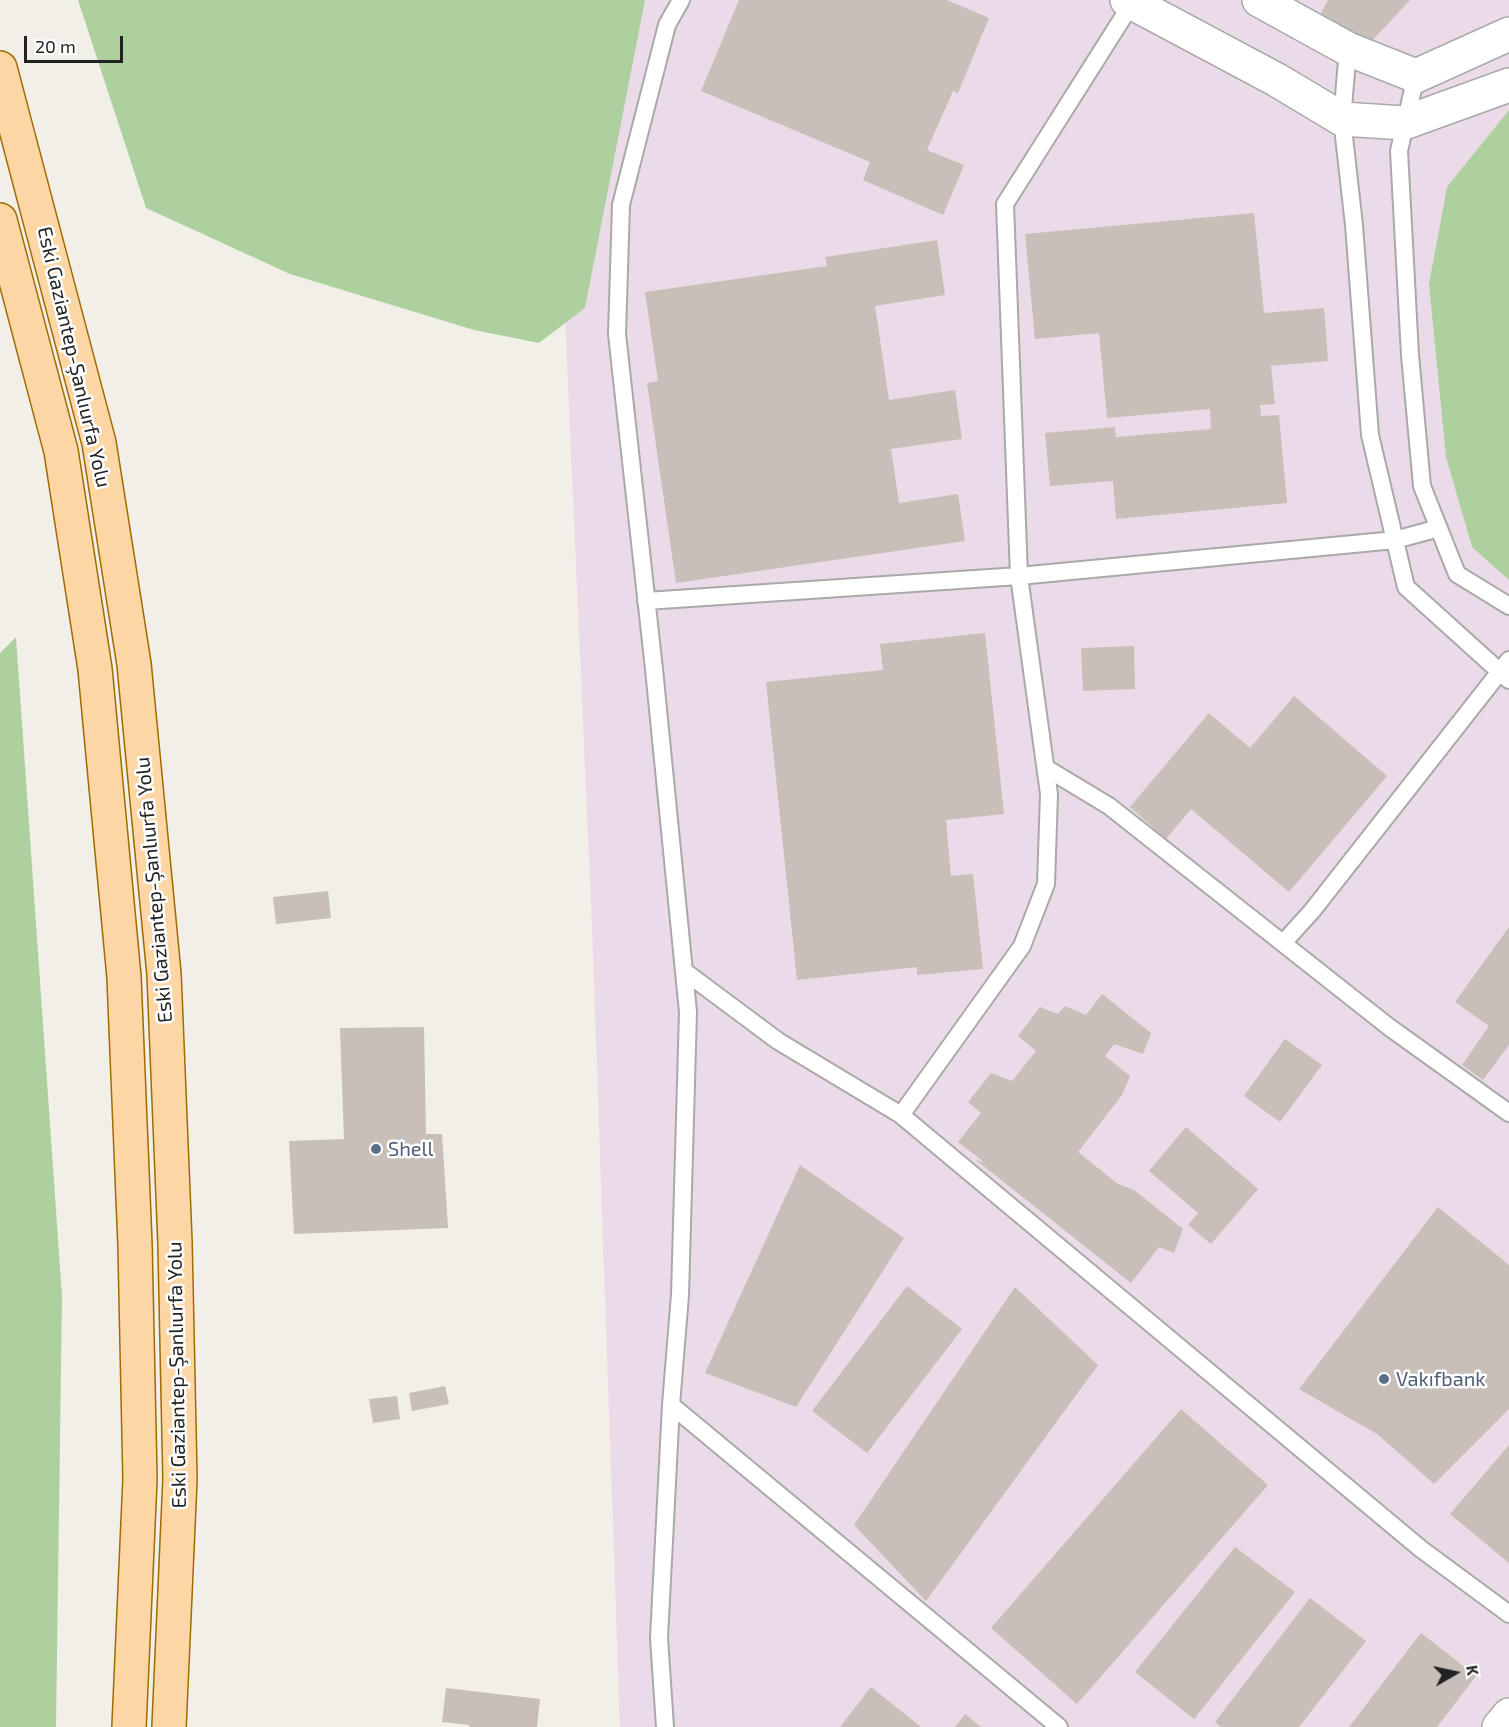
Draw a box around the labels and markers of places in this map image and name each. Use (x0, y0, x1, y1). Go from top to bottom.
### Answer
place label: Shell (388, 1137, 433, 1161)
marker: Shell (369, 1142, 383, 1156)
place label: Vakıfbank (1396, 1367, 1486, 1391)
marker: Vakıfbank (1377, 1372, 1391, 1386)

